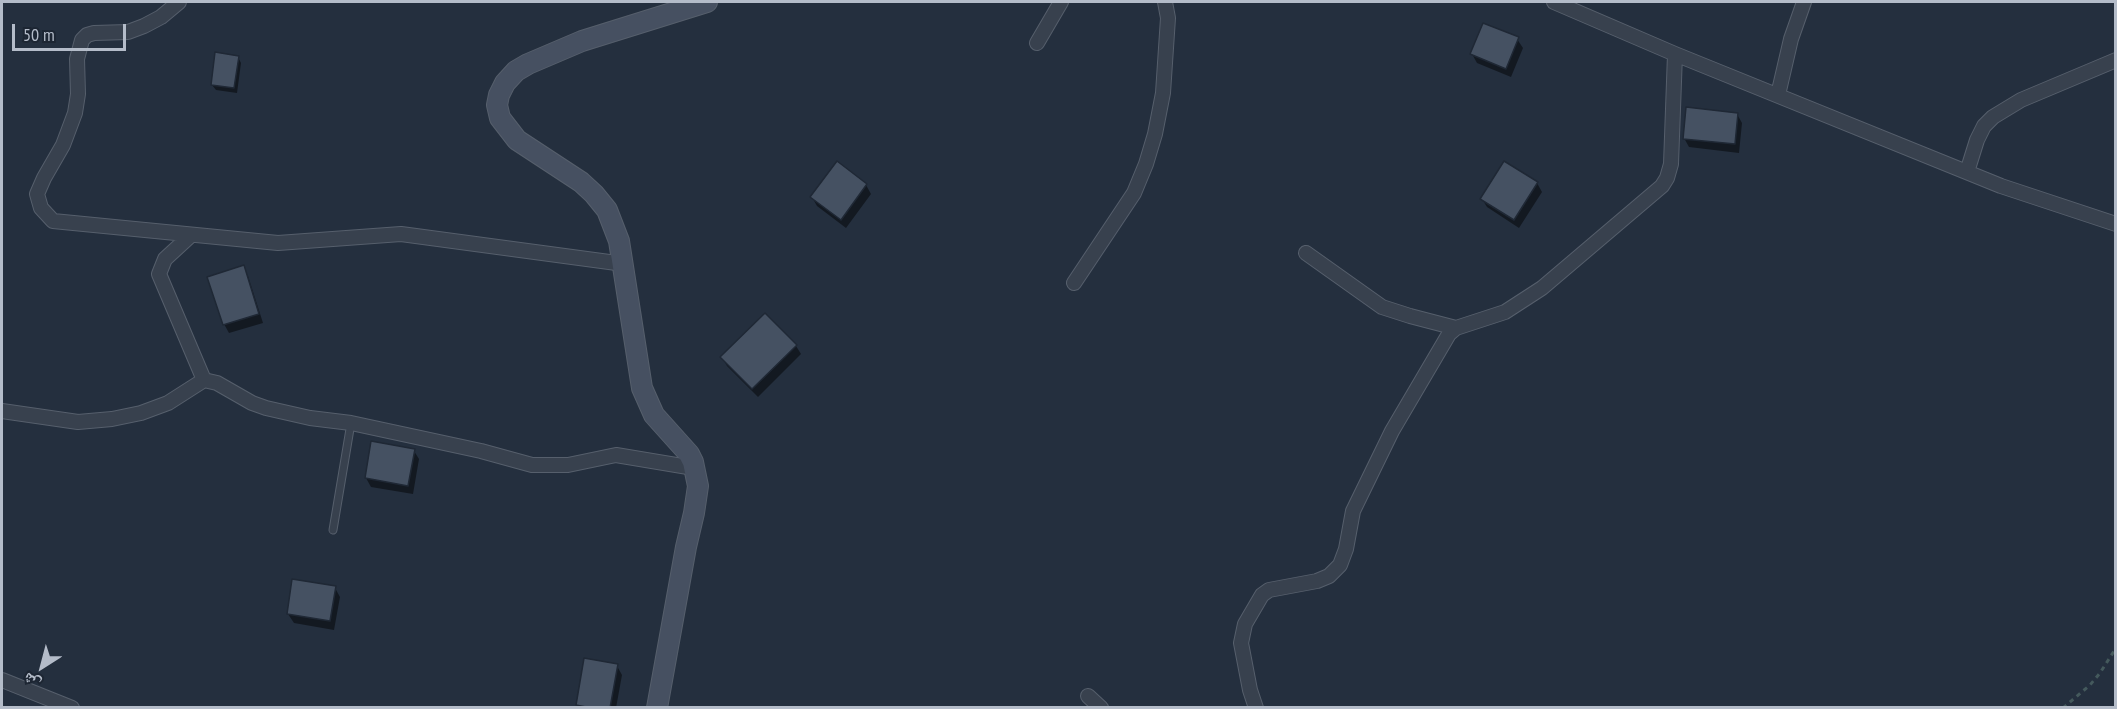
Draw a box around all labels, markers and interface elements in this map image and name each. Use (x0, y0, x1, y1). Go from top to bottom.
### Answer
scale bar (15, 12, 129, 50)
text: 50 m (23, 23, 55, 46)
north arrow (12, 637, 72, 697)
text: ش (19, 668, 44, 695)

